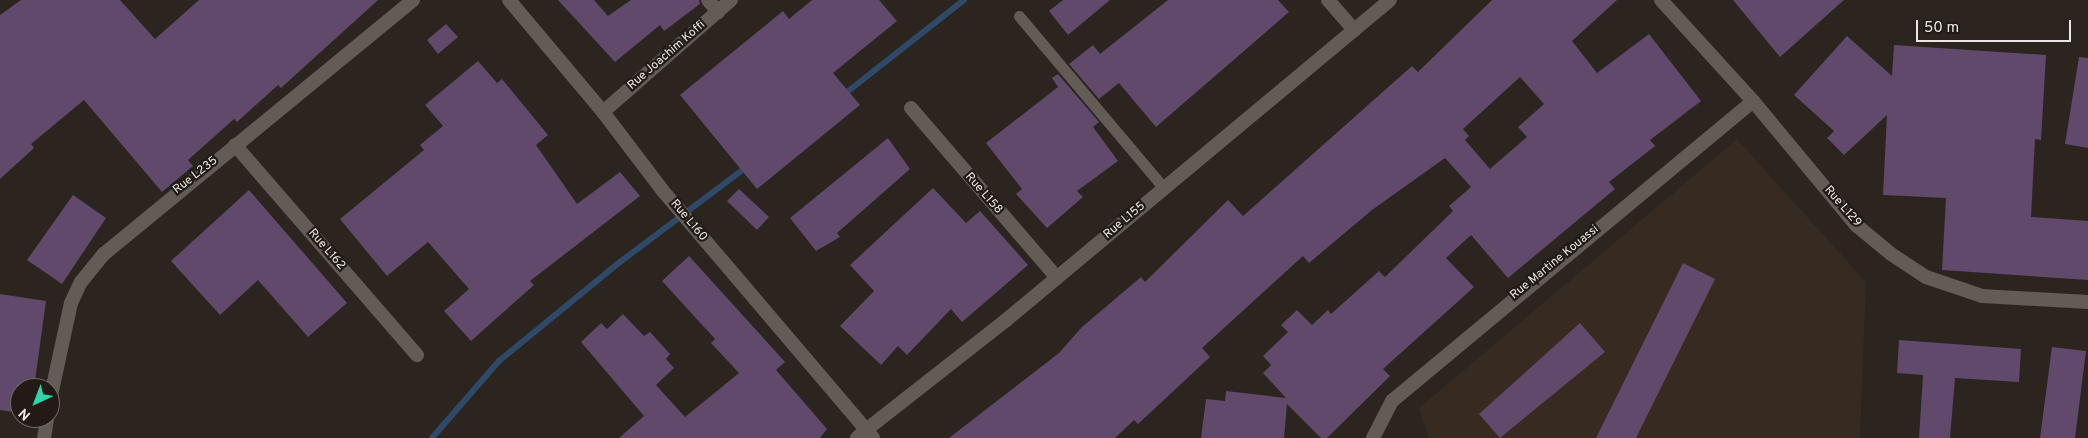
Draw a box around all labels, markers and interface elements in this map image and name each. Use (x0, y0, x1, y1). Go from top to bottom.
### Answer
scale bar (1918, 10, 2073, 42)
street label: Rue Joachim Koffi (625, 18, 709, 94)
text: 50 m (1924, 19, 1959, 38)
street label: Rue L235 (171, 154, 221, 198)
street label: Rue L158 (961, 171, 1005, 217)
street label: Rue L129 (1820, 184, 1864, 230)
street label: Rue L160 (666, 197, 710, 245)
street label: Rue L155 (1101, 199, 1149, 243)
street label: Rue Martine Kouassi (1508, 223, 1602, 303)
street label: Rue L162 (304, 227, 348, 273)
north arrow (10, 378, 60, 428)
text: N (16, 404, 35, 423)

